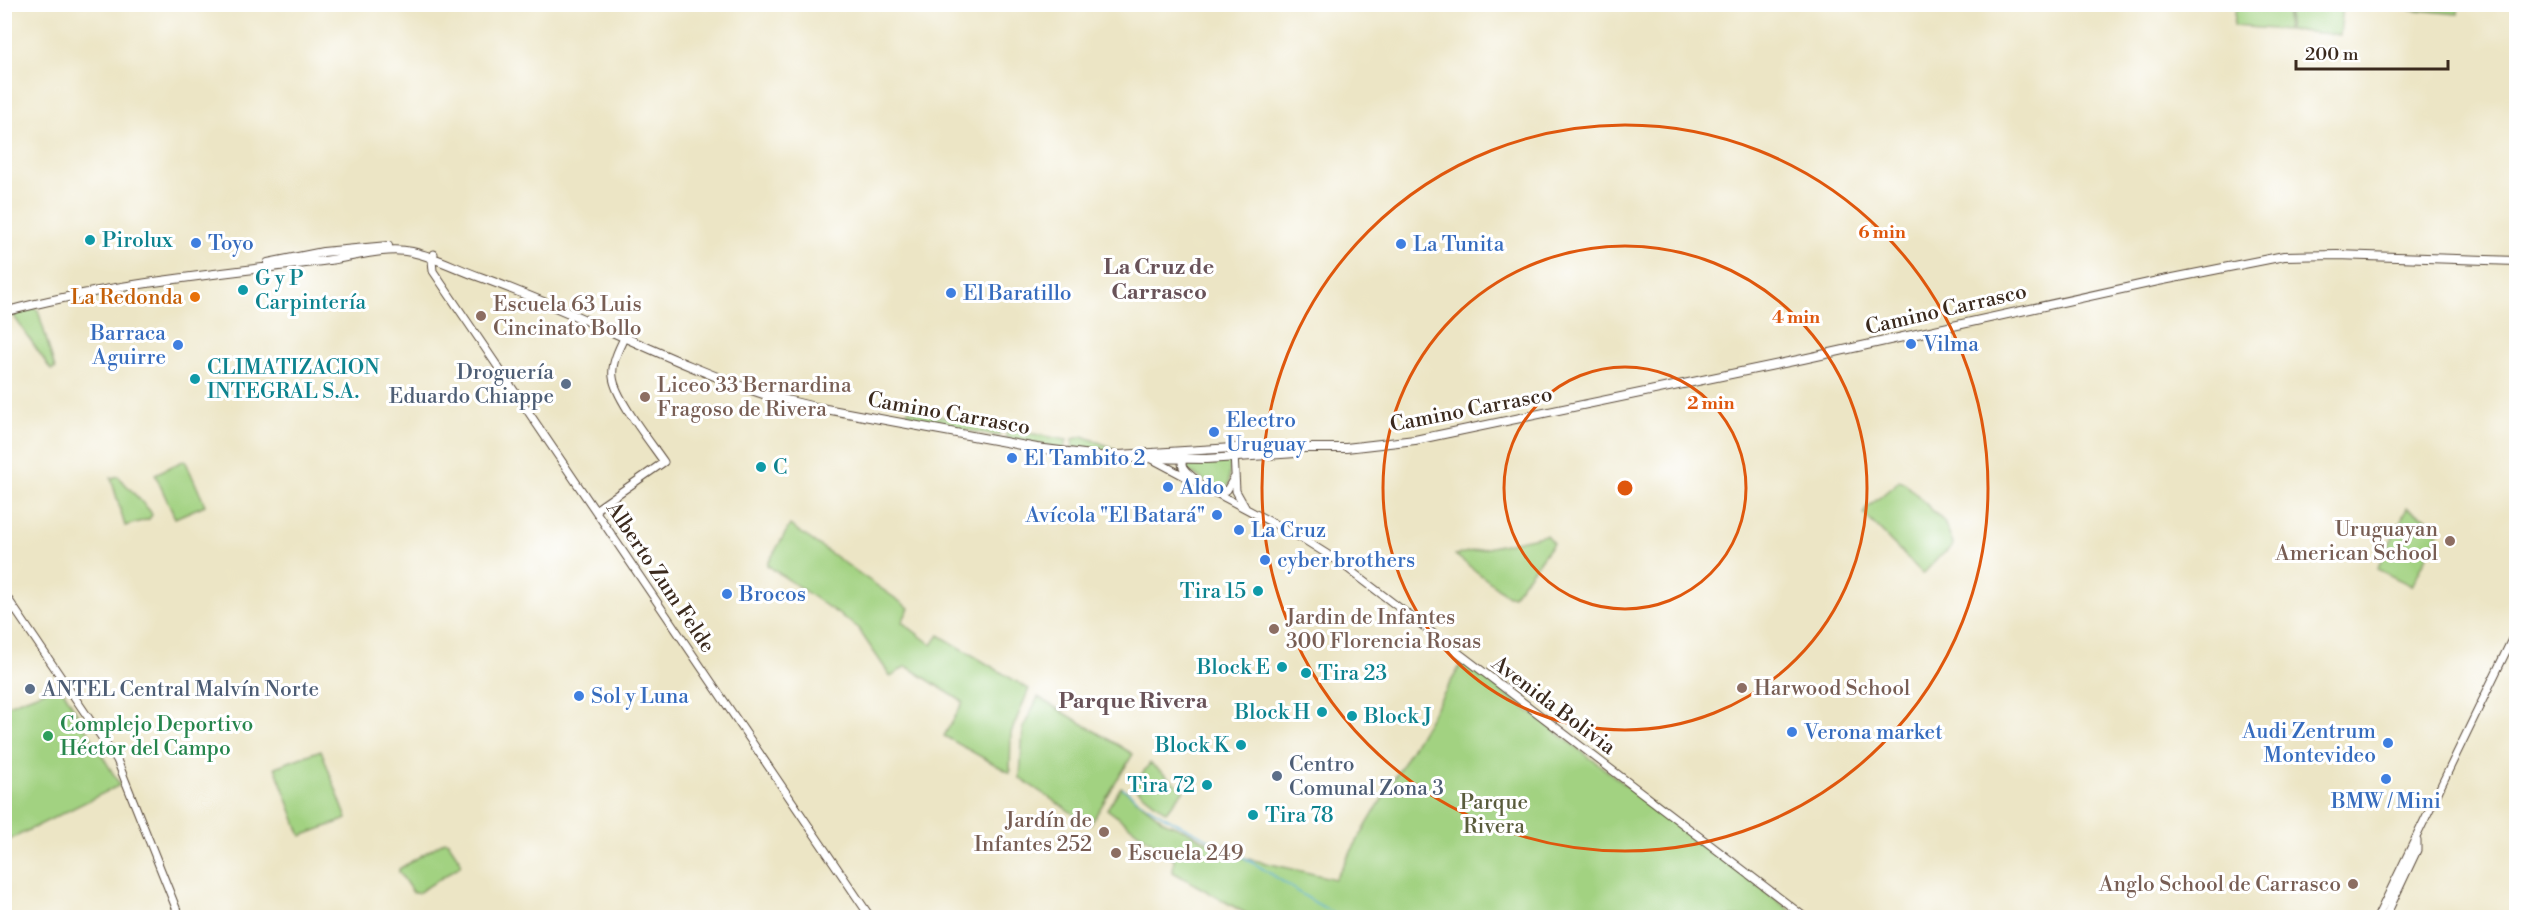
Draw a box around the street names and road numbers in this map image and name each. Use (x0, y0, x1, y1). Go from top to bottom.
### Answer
street label: Camino Carrasco (1863, 279, 2029, 341)
street label: Camino Carrasco (1388, 381, 1555, 438)
street label: Camino Carrasco (865, 387, 1032, 441)
street label: Alberto Zum Felde (600, 496, 720, 658)
street label: Avenida Bolivia (1486, 650, 1621, 761)

